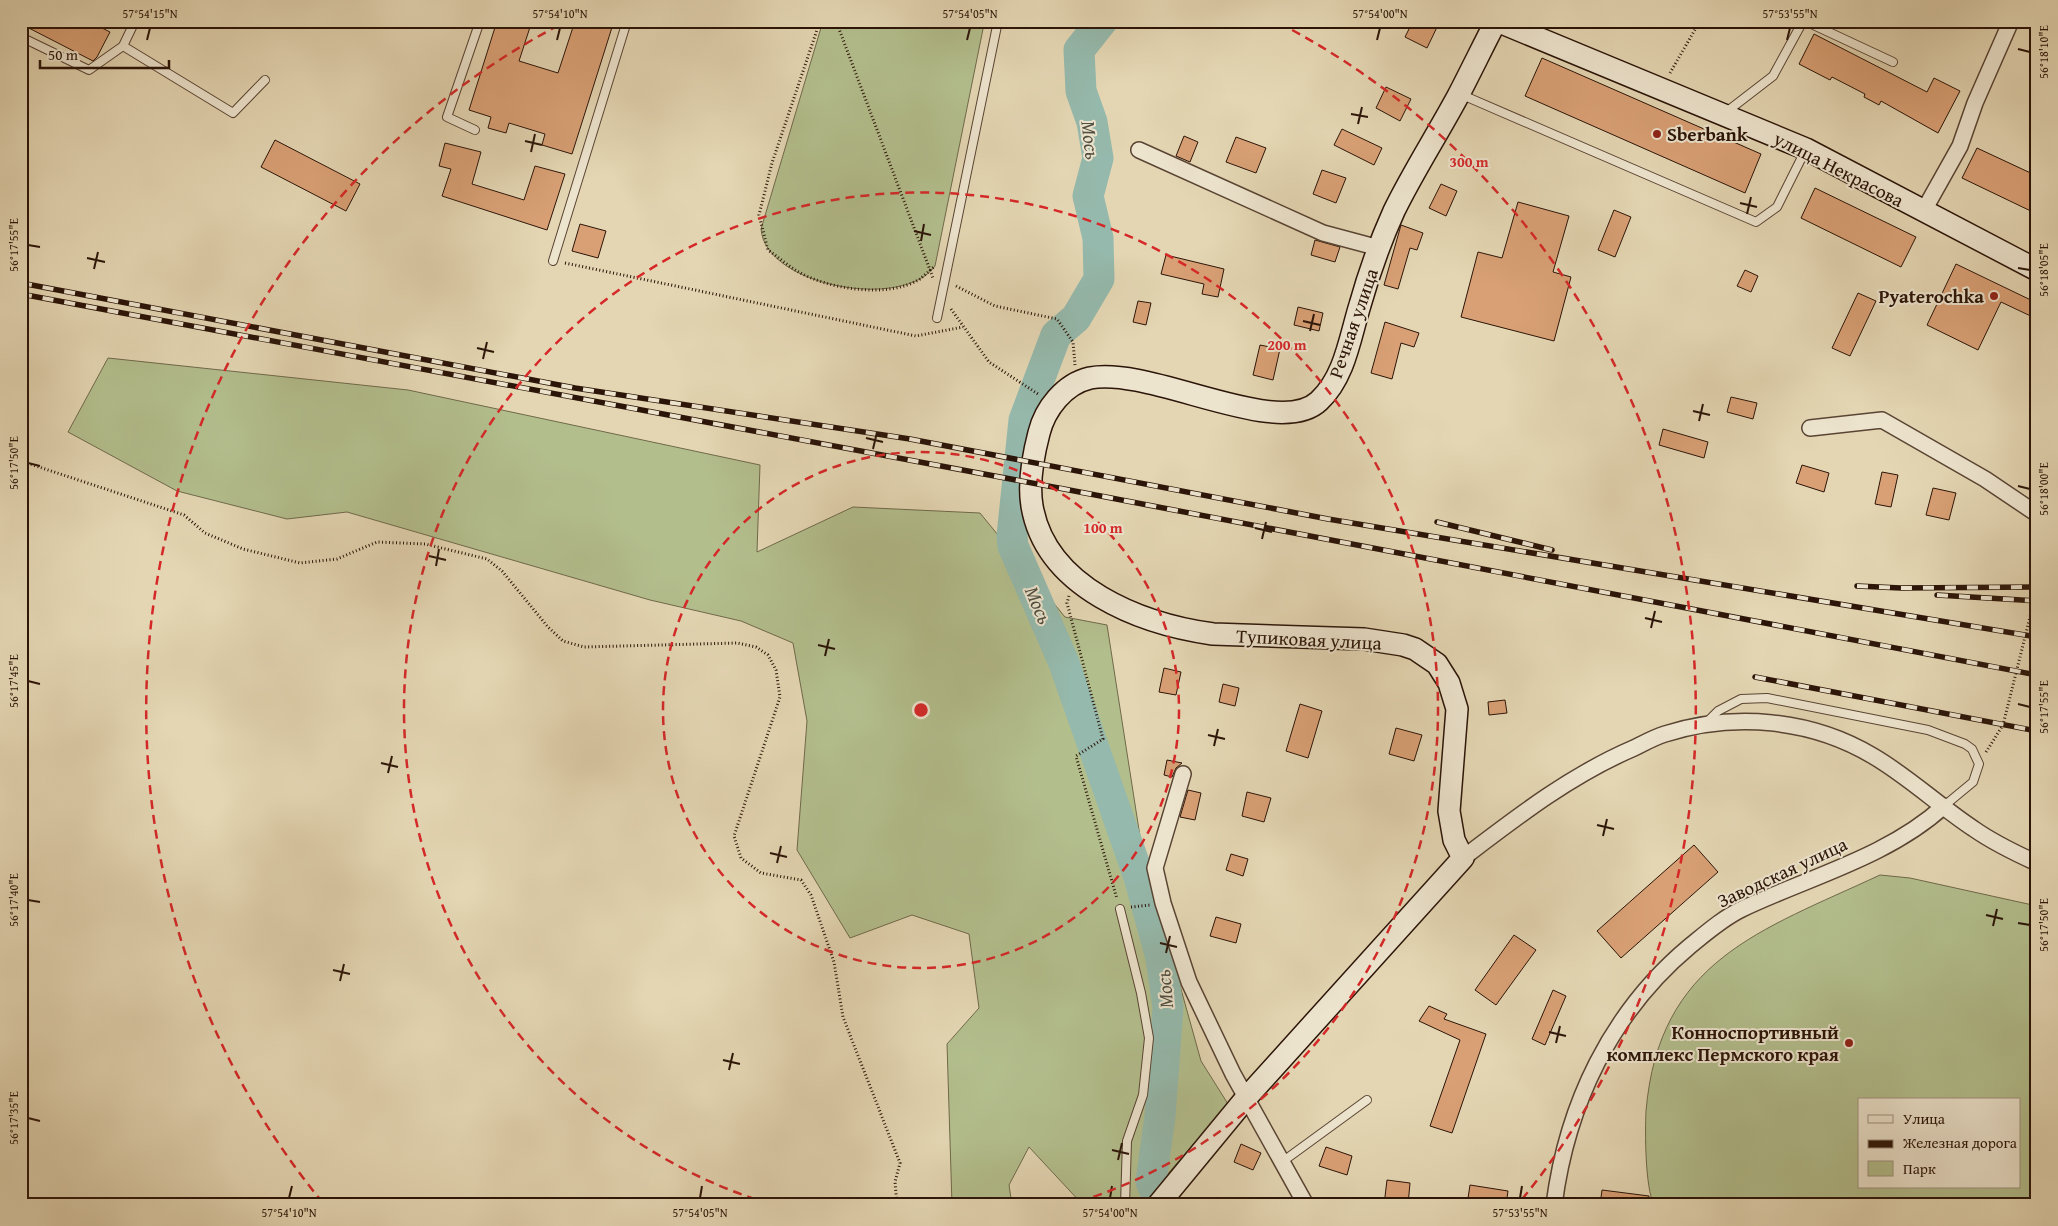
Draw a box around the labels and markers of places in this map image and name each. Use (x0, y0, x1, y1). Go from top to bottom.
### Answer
place label: Sberbank (1667, 120, 1748, 148)
marker: Sberbank (1651, 128, 1663, 140)
place label: Pyaterochka (1878, 282, 1984, 310)
marker: Pyaterochka (1988, 290, 2000, 302)
centre of rings (912, 701, 930, 719)
place label: Конноспортивный комплекс Пермского края (1607, 1018, 1839, 1068)
marker: Конноспортивный комплекс Пермского края (1843, 1037, 1855, 1049)

